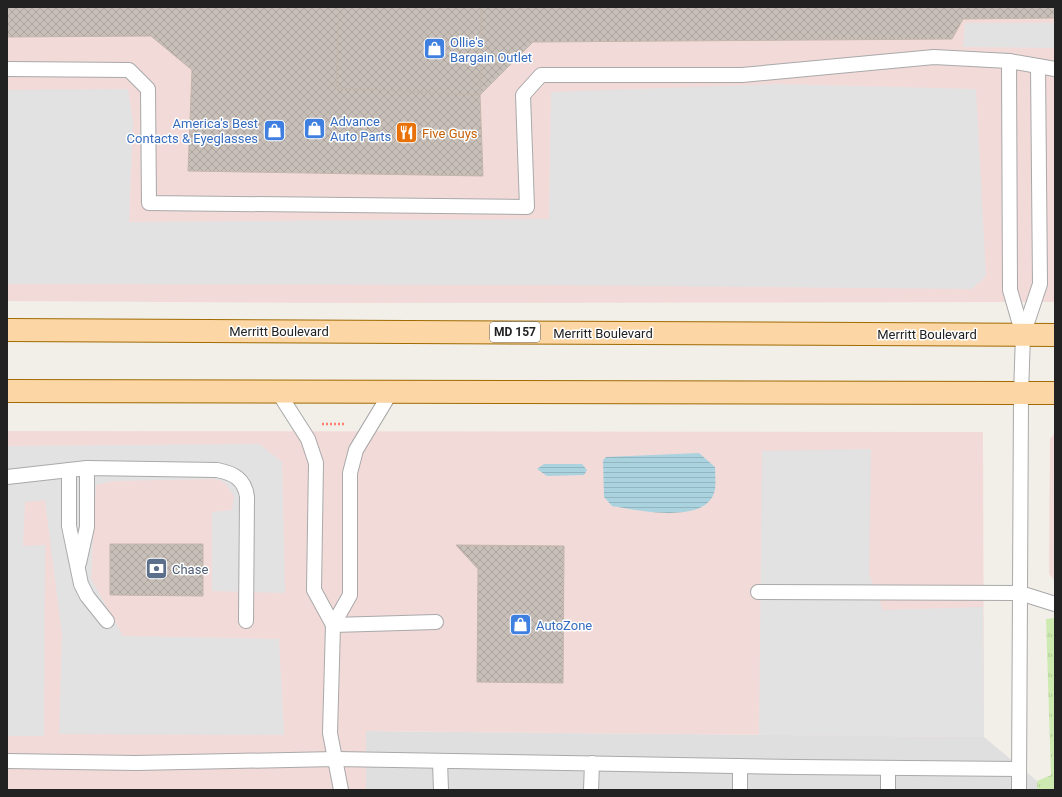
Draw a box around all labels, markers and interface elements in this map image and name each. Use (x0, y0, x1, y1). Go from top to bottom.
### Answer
place label: Ollie's Bargain Outlet (450, 35, 532, 65)
shop icon: Ollie's Bargain Outlet (422, 36, 448, 62)
place label: Advance Auto Parts (330, 114, 392, 144)
shop icon: Advance Auto Parts (301, 115, 327, 141)
place label: America's Best Contacts & Eyeglasses (127, 116, 258, 146)
shop icon: America's Best Contacts & Eyeglasses (261, 117, 287, 143)
restaurant icon: Five Guys (394, 120, 420, 146)
place label: Five Guys (422, 126, 478, 141)
road number: MD 157 (490, 322, 540, 342)
street label: Merritt Boulevard (229, 324, 329, 339)
street label: Merritt Boulevard (553, 326, 653, 341)
street label: Merritt Boulevard (877, 327, 977, 342)
bank icon: Chase (143, 556, 169, 582)
place label: Chase (172, 562, 208, 577)
shop icon: AutoZone (507, 612, 533, 638)
place label: AutoZone (536, 618, 592, 633)

